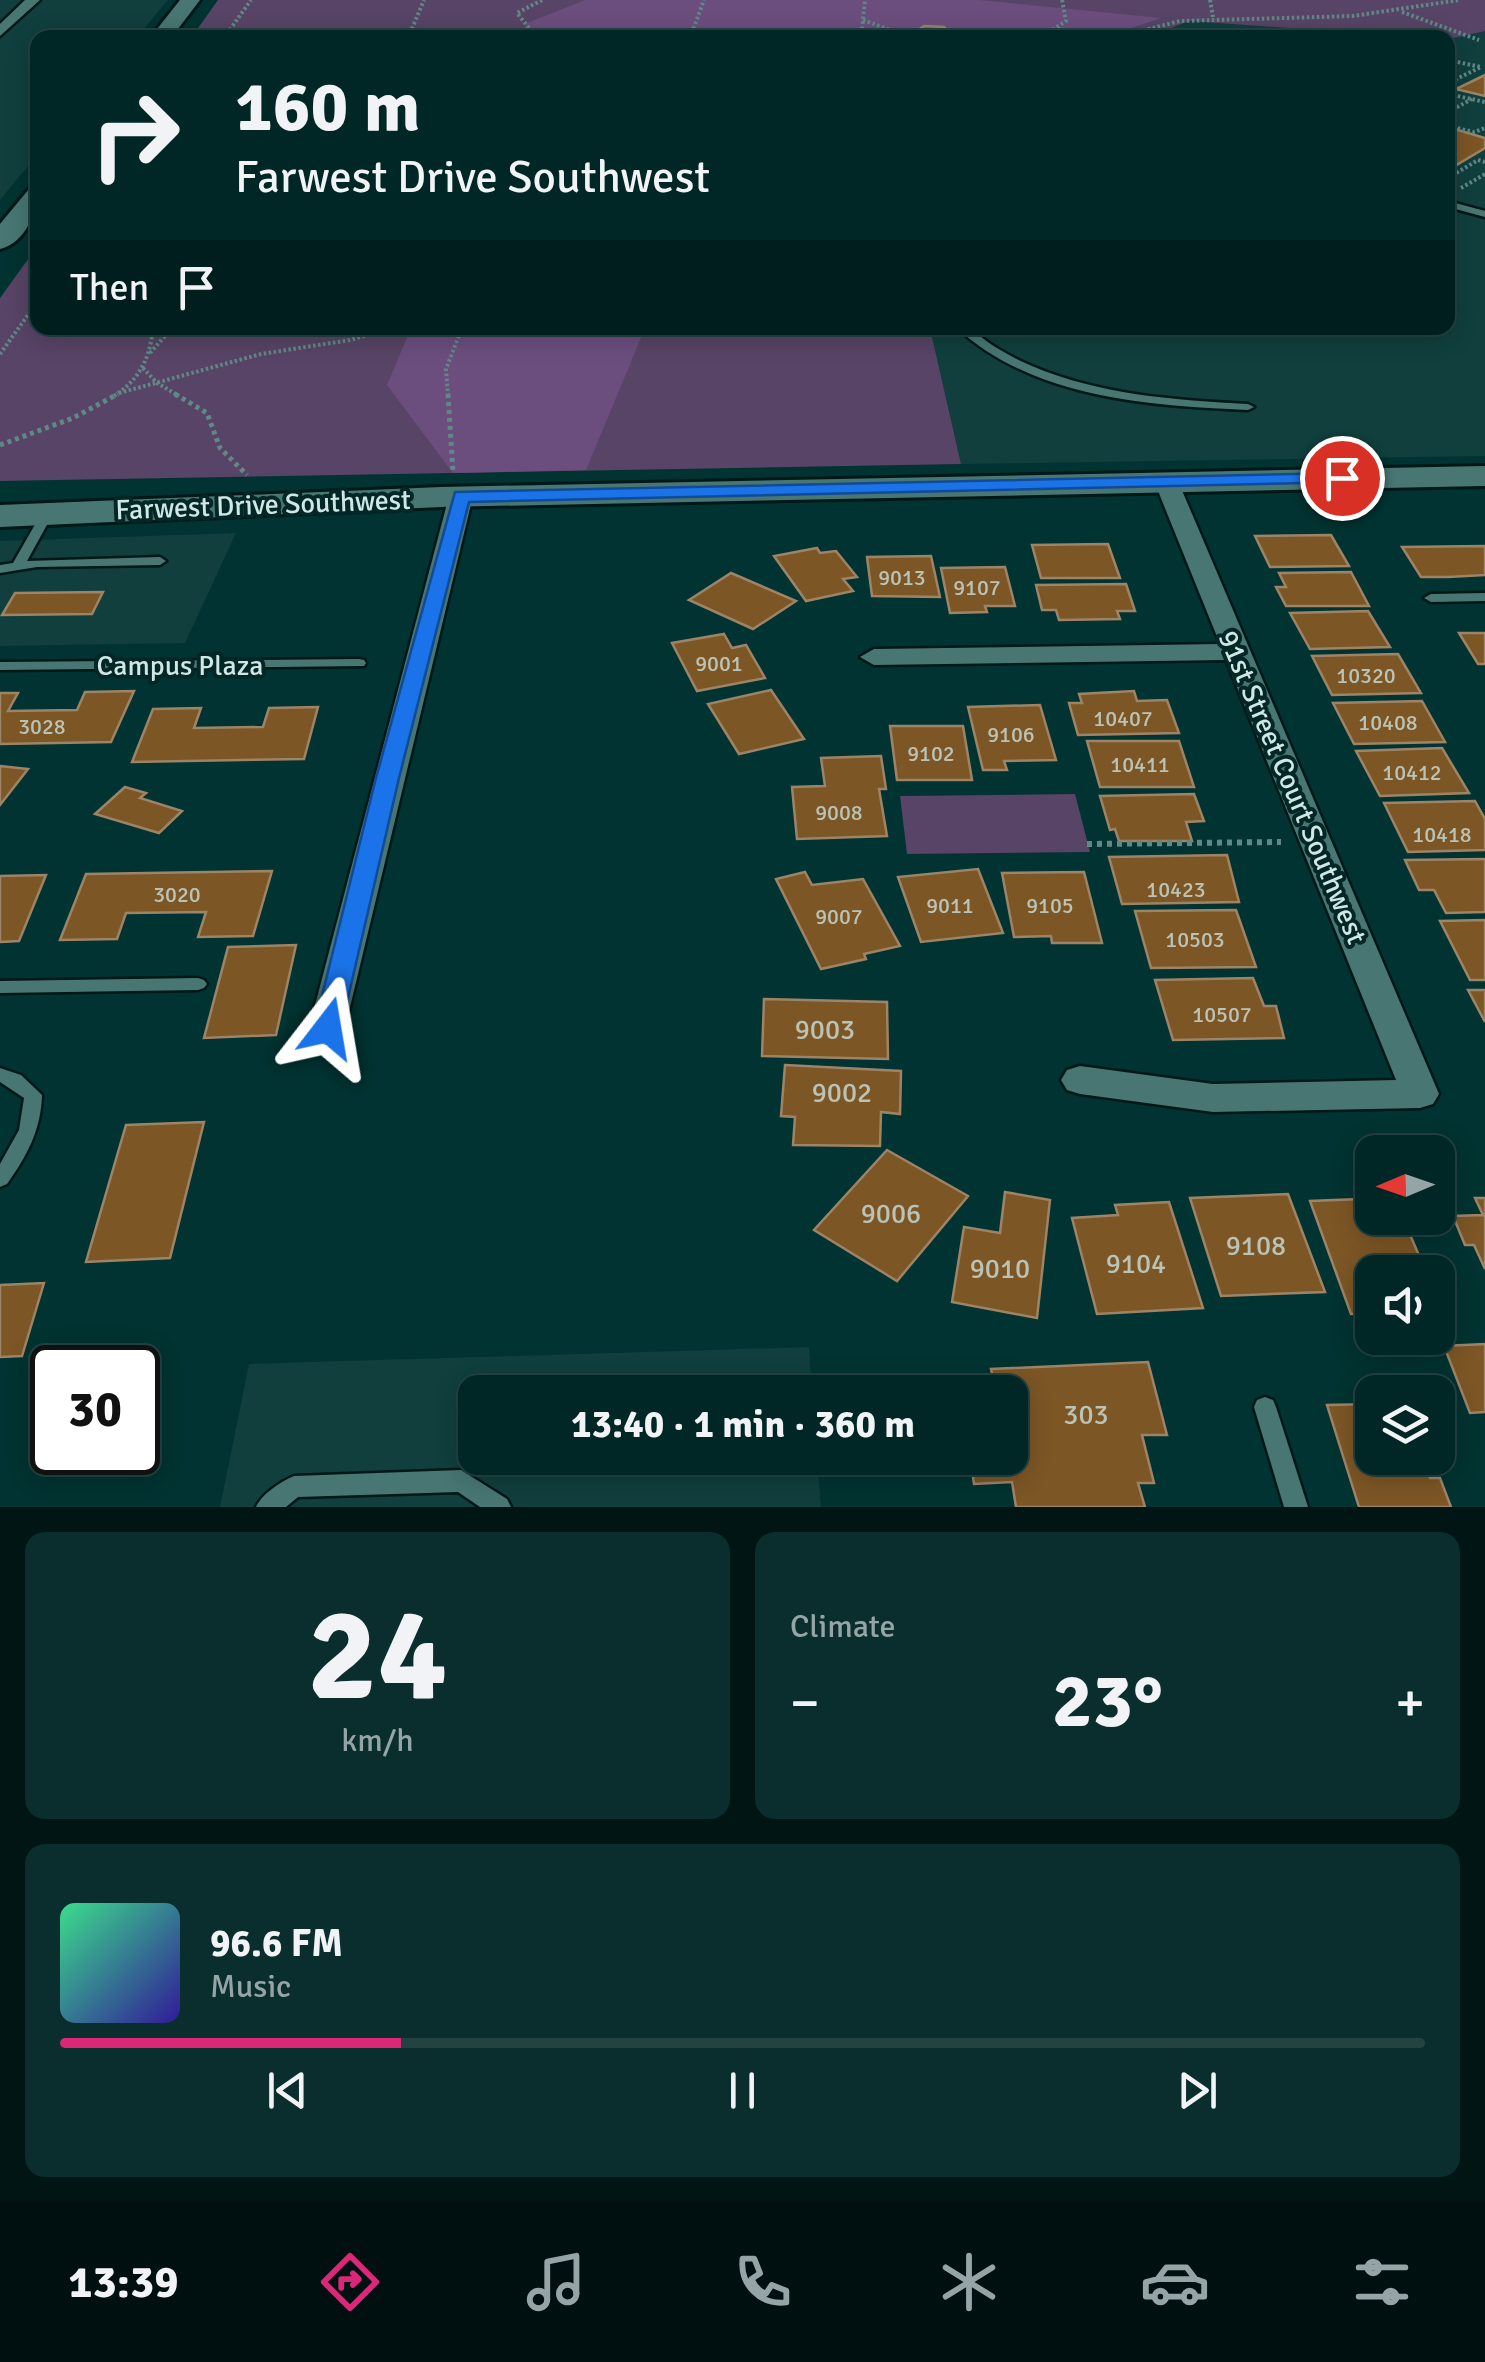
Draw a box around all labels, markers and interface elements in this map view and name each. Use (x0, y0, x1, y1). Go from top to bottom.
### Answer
text: 160 m (235, 64, 420, 150)
icon: right (70, 70, 200, 200)
text: Farwest Drive Southwest (235, 150, 710, 205)
icon: arrive (169, 260, 224, 315)
text: Then (70, 264, 149, 311)
pin (1300, 436, 1385, 521)
icon: arrive (1315, 451, 1370, 506)
street label: Farwest Drive Southwest (115, 483, 412, 527)
house number: 9013 (878, 564, 926, 591)
house number: 9107 (953, 574, 1001, 601)
street label: 91st Street Court Southwest (1211, 626, 1374, 949)
street label: Campus Plaza (97, 649, 263, 683)
house number: 9001 (695, 650, 743, 677)
house number: 10320 (1336, 662, 1396, 689)
house number: 10407 (1093, 705, 1153, 732)
house number: 10408 (1358, 709, 1418, 736)
house number: 3028 (18, 713, 66, 740)
house number: 9106 (987, 721, 1035, 748)
house number: 9102 (907, 740, 955, 767)
house number: 10411 (1110, 751, 1170, 778)
house number: 10412 (1382, 759, 1442, 786)
house number: 9008 (815, 799, 863, 826)
house number: 10418 (1412, 821, 1472, 848)
house number: 10423 (1146, 876, 1206, 903)
house number: 3020 (153, 881, 201, 908)
house number: 9011 (926, 892, 974, 919)
house number: 9105 (1026, 892, 1074, 919)
house number: 9007 (815, 903, 863, 930)
house number: 10503 (1165, 926, 1225, 953)
position arrow (276, 976, 380, 1080)
house number: 10507 (1192, 1001, 1252, 1028)
house number: 9003 (795, 1013, 855, 1047)
house number: 9002 (812, 1076, 872, 1110)
north arrow (1355, 1135, 1455, 1235)
map controls (1355, 1135, 1455, 1475)
house number: 9006 (861, 1197, 921, 1231)
house number: 9108 (1226, 1229, 1286, 1263)
house number: 9104 (1106, 1247, 1166, 1281)
house number: 9010 (970, 1252, 1030, 1286)
button: sound (1355, 1255, 1455, 1355)
speed limit sign: 30 (30, 1345, 160, 1475)
button: layers (1355, 1375, 1455, 1475)
house number: 303 (1063, 1398, 1109, 1432)
text: 13:40 · 1 min · 360 m (571, 1401, 915, 1448)
text: 24 (307, 1576, 448, 1736)
text: Climate (790, 1607, 896, 1646)
text: 23° (1052, 1655, 1163, 1748)
text: − (790, 1669, 820, 1737)
text: + (1395, 1669, 1425, 1737)
text: km/h (341, 1721, 414, 1760)
text: 96.6 FM (210, 1920, 343, 1967)
text: Music (210, 1967, 291, 2006)
icon: previous (260, 2063, 315, 2118)
icon: pause (715, 2063, 770, 2118)
icon: next (1170, 2063, 1225, 2118)
icon: directions (315, 2247, 385, 2317)
icon: music (521, 2247, 591, 2317)
icon: phone (728, 2247, 798, 2317)
icon: climate (934, 2247, 1004, 2317)
icon: car (1140, 2247, 1210, 2317)
icon: filters (1347, 2247, 1417, 2317)
text: 13:39 (68, 2255, 179, 2310)

